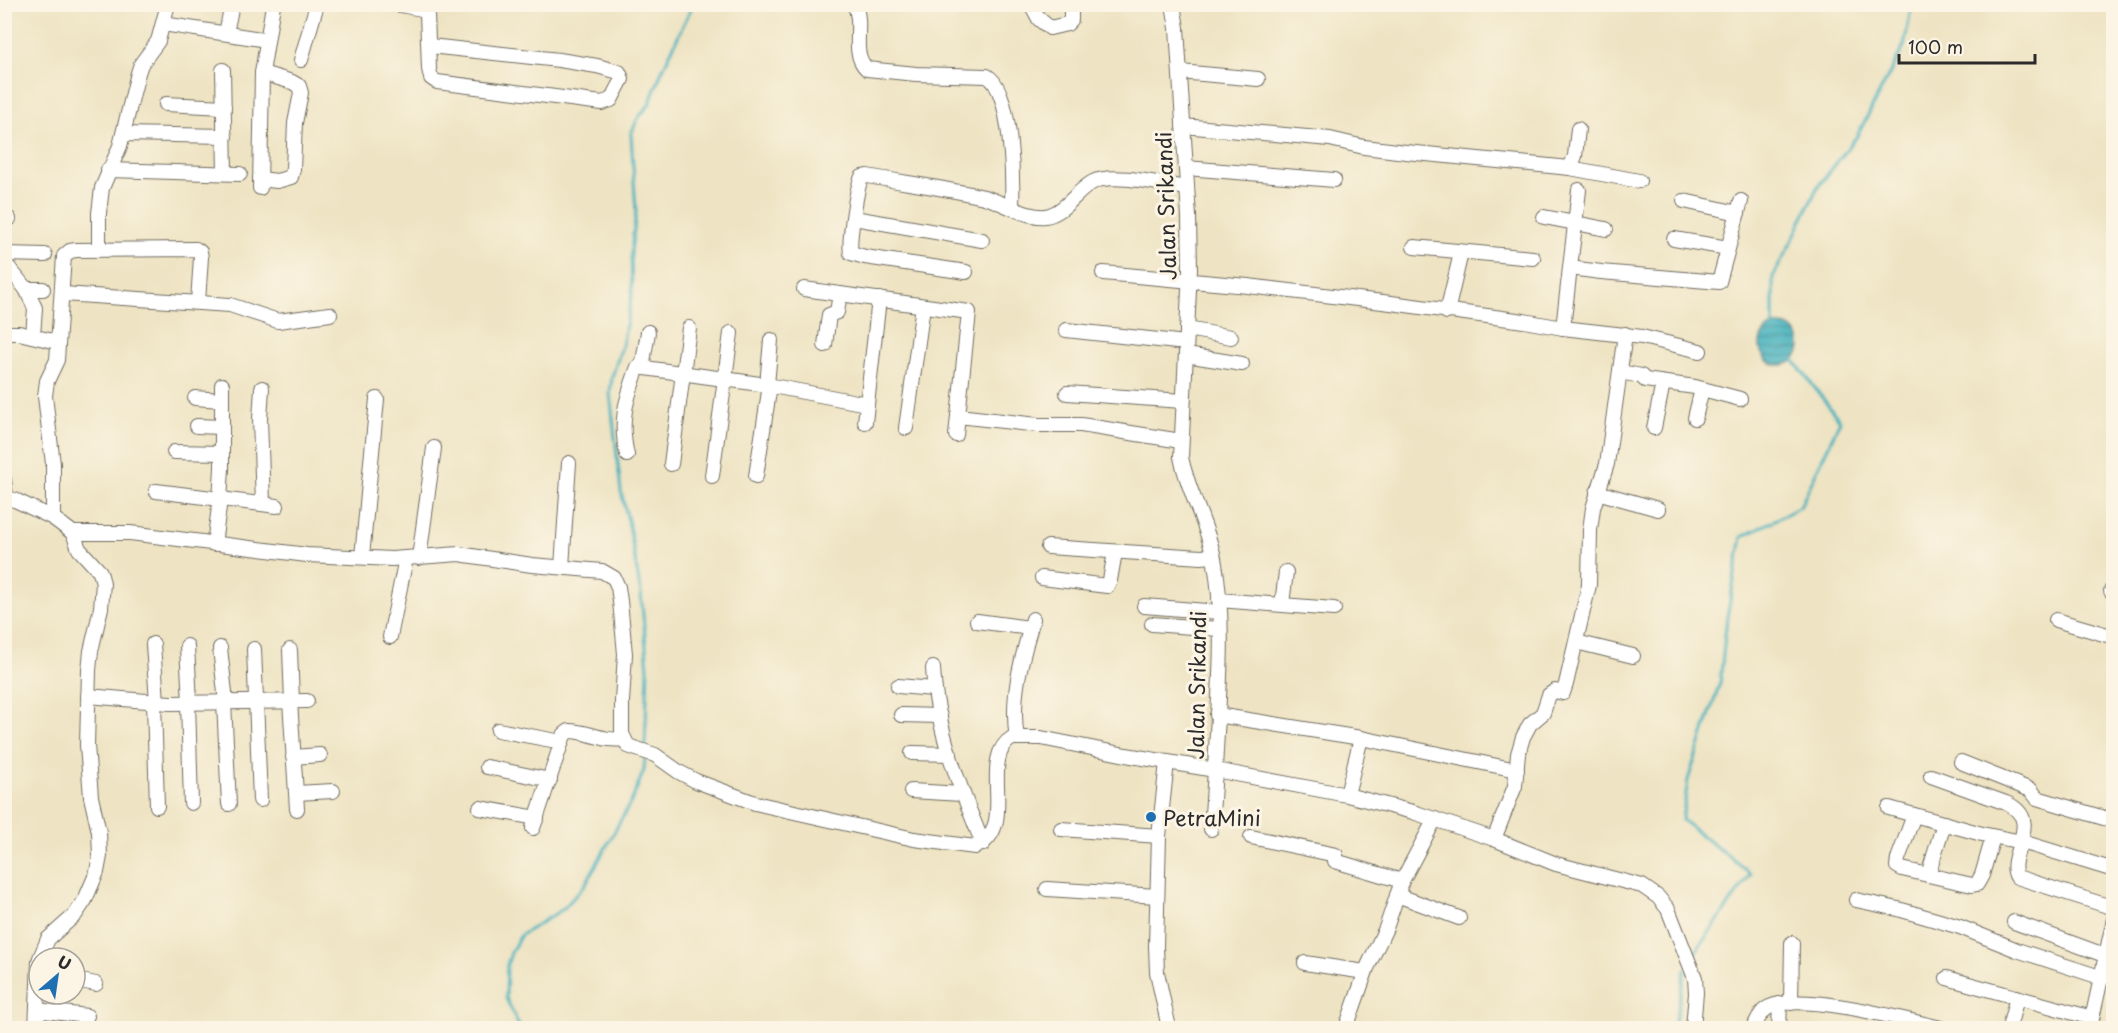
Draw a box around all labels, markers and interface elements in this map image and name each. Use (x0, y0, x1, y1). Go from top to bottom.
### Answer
scale bar (1899, 27, 2036, 65)
text: 100 m (1908, 33, 1963, 60)
street label: Jalan Srikandi (1146, 131, 1184, 281)
street label: Jalan Srikandi (1179, 610, 1213, 760)
place label: PetraMini (1163, 801, 1261, 833)
marker: PetraMini (1144, 810, 1158, 824)
north arrow (27, 946, 87, 1006)
text: U (54, 949, 76, 975)

